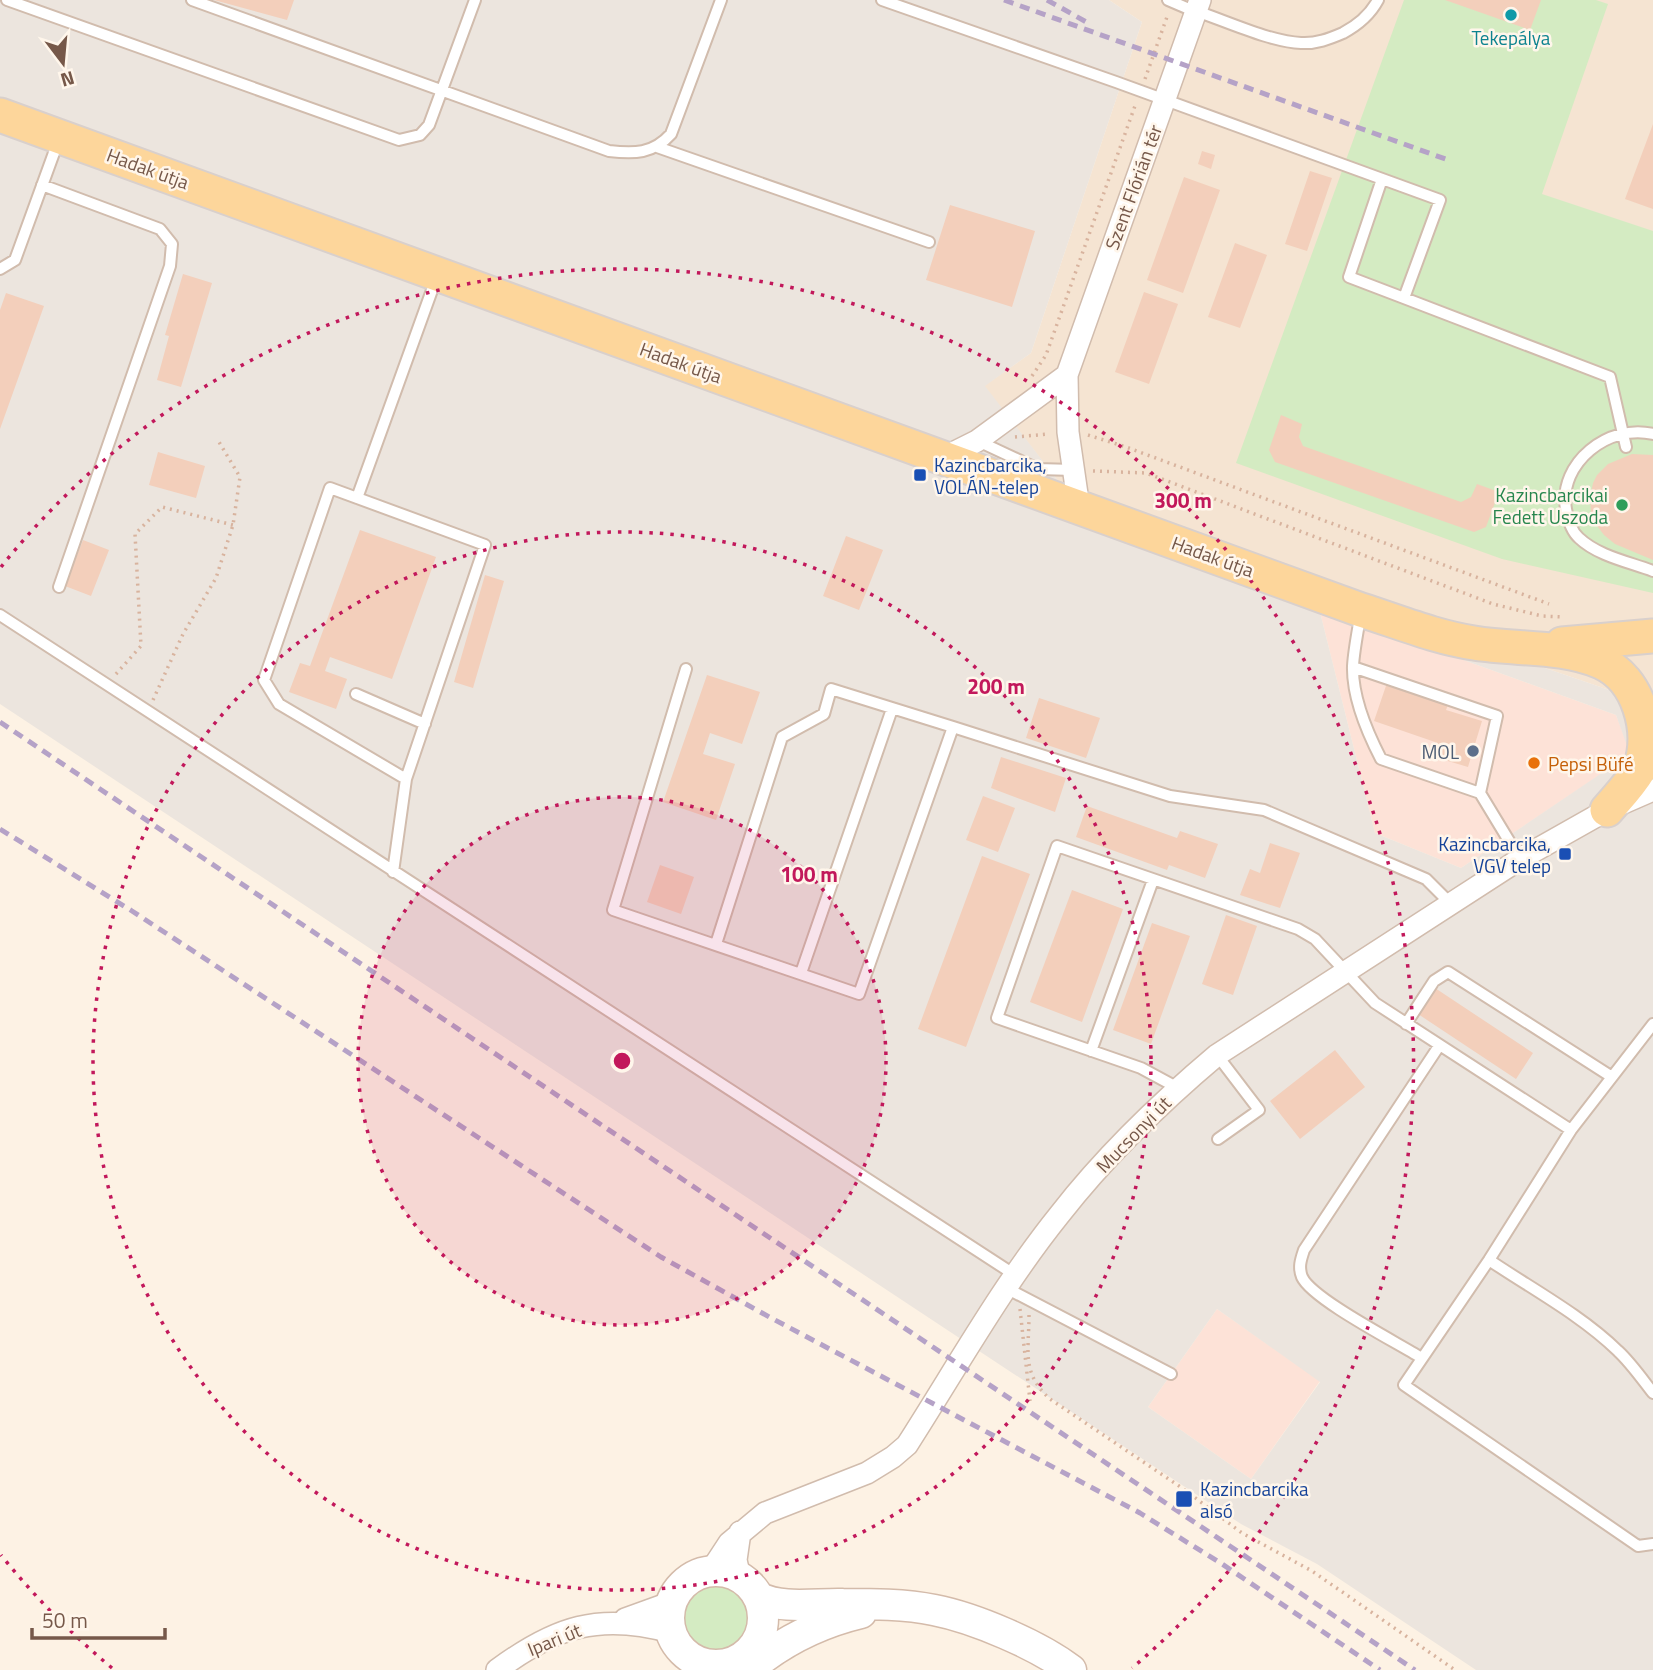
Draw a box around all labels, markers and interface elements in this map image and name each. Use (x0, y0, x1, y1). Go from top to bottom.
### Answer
marker: Tekepálya (1503, 7, 1519, 23)
place label: Tekepálya (1472, 23, 1551, 52)
north arrow (28, 28, 98, 98)
text: N (57, 64, 78, 96)
street label: Szent Flórián tér (1097, 120, 1169, 254)
street label: Hadak útja (103, 140, 194, 196)
street label: Hadak útja (636, 334, 727, 390)
place label: Kazincbarcika, VOLÁN-telep (934, 450, 1047, 501)
marker: Kazincbarcika, VOLÁN-telep (912, 467, 928, 483)
place label: Kazincbarcikai Fedett Uszoda (1492, 480, 1608, 531)
text: 300 m (1154, 484, 1212, 516)
marker: Kazincbarcikai Fedett Uszoda (1614, 497, 1630, 513)
street label: Hadak útja (1168, 528, 1259, 584)
text: 200 m (967, 670, 1025, 702)
place label: MOL (1421, 737, 1459, 766)
marker: MOL (1465, 743, 1481, 759)
place label: Pepsi Büfé (1548, 749, 1633, 778)
marker: Pepsi Büfé (1526, 755, 1542, 771)
place label: Kazincbarcika, VGV telep (1438, 829, 1551, 880)
marker: Kazincbarcika, VGV telep (1557, 846, 1573, 862)
text: 100 m (780, 858, 838, 890)
centre of rings (610, 1049, 634, 1073)
street label: Mucsonyi út (1089, 1089, 1178, 1179)
place label: Kazincbarcika alsó (1200, 1474, 1309, 1525)
marker: Kazincbarcika alsó (1174, 1489, 1194, 1509)
scale bar (32, 1596, 164, 1640)
text: 50 m (42, 1604, 88, 1636)
street label: Ipari út (523, 1615, 586, 1663)

